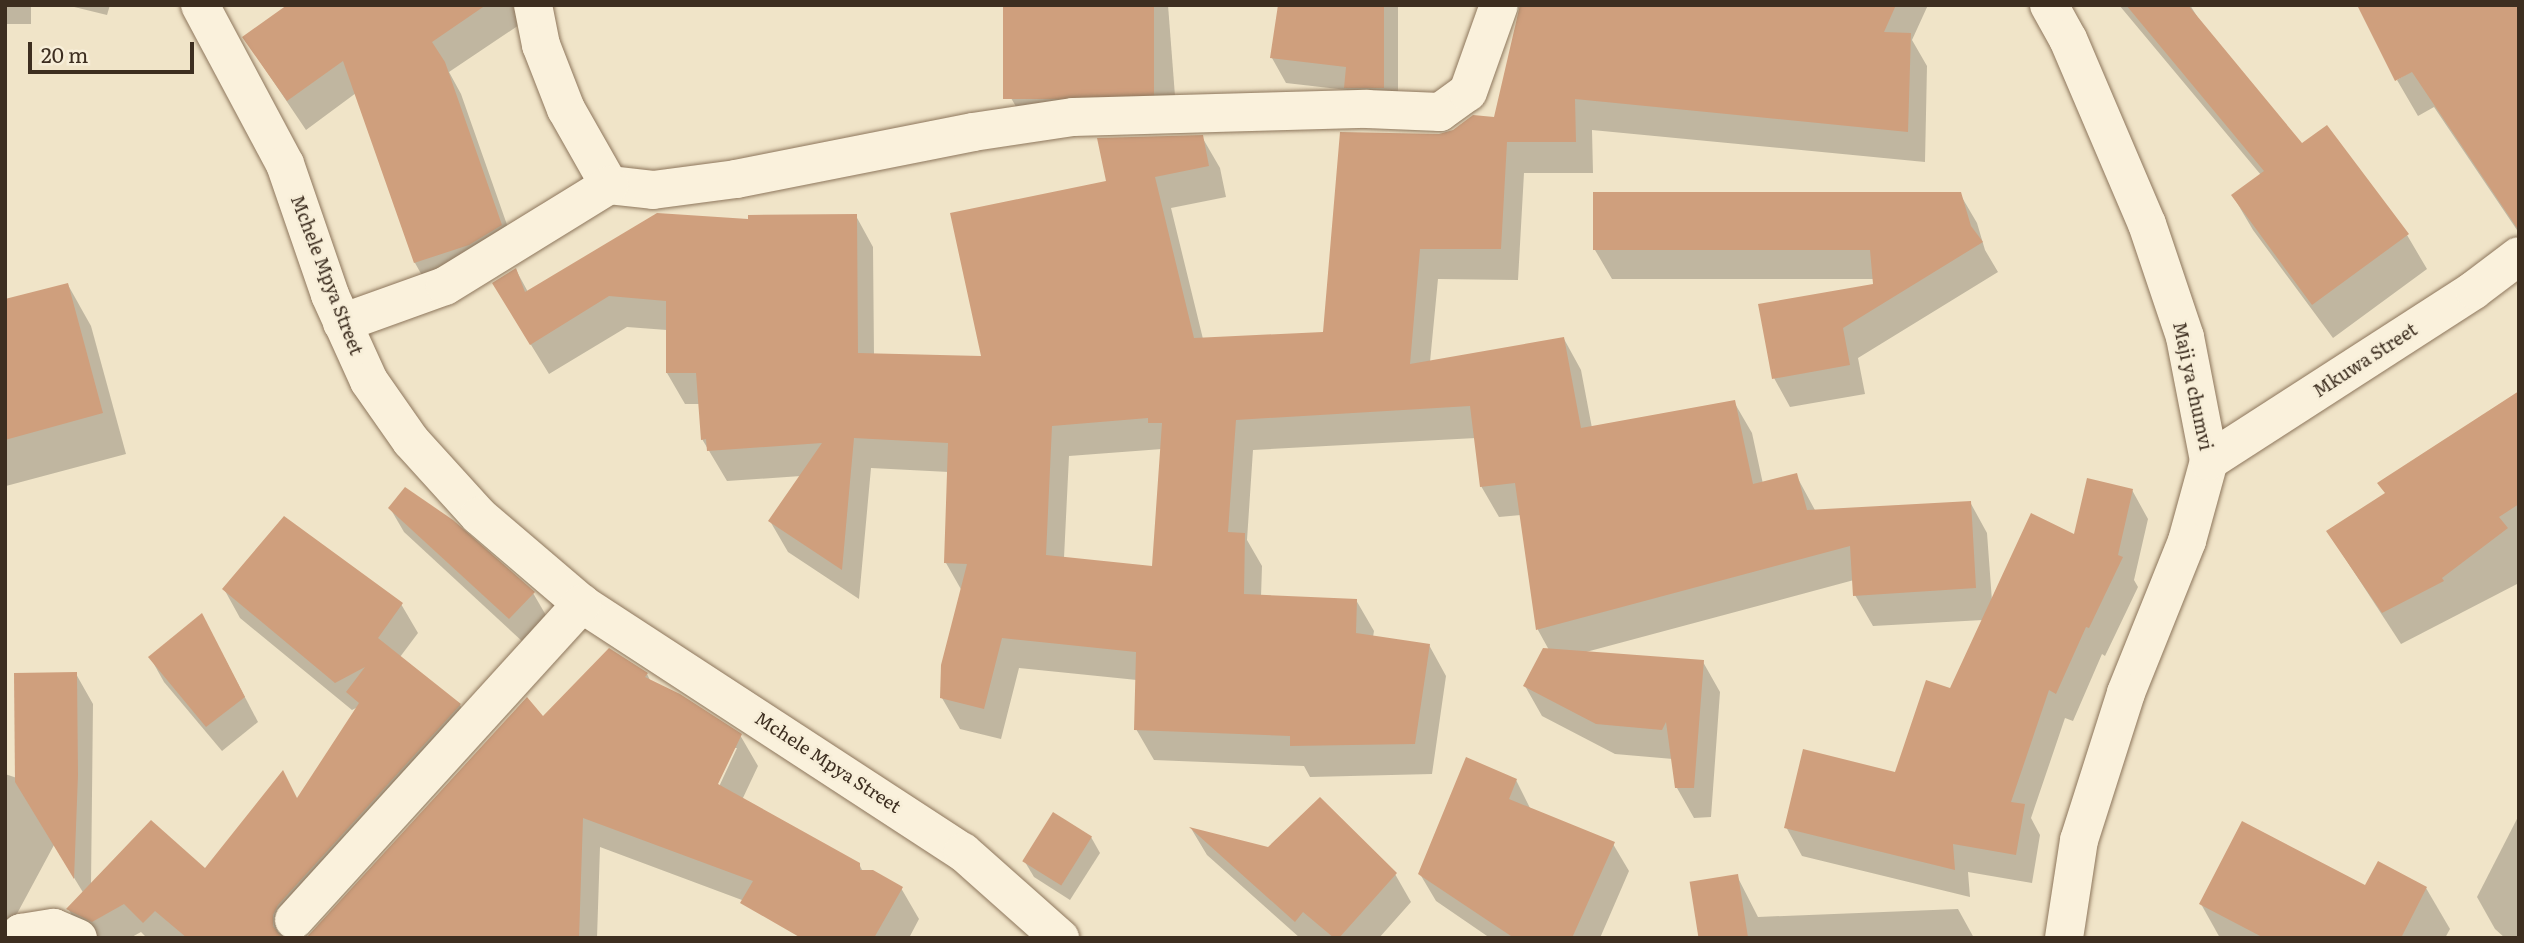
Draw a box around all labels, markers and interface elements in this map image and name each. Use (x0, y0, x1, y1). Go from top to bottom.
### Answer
scale bar (32, 28, 198, 72)
text: 20 m (41, 38, 88, 69)
street label: Mchele Mpya Street (287, 192, 367, 358)
street label: Mkuwa Street (2309, 318, 2421, 402)
street label: Maji ya chumvi (2169, 320, 2217, 452)
street label: Mchele Mpya Street (751, 707, 905, 817)

